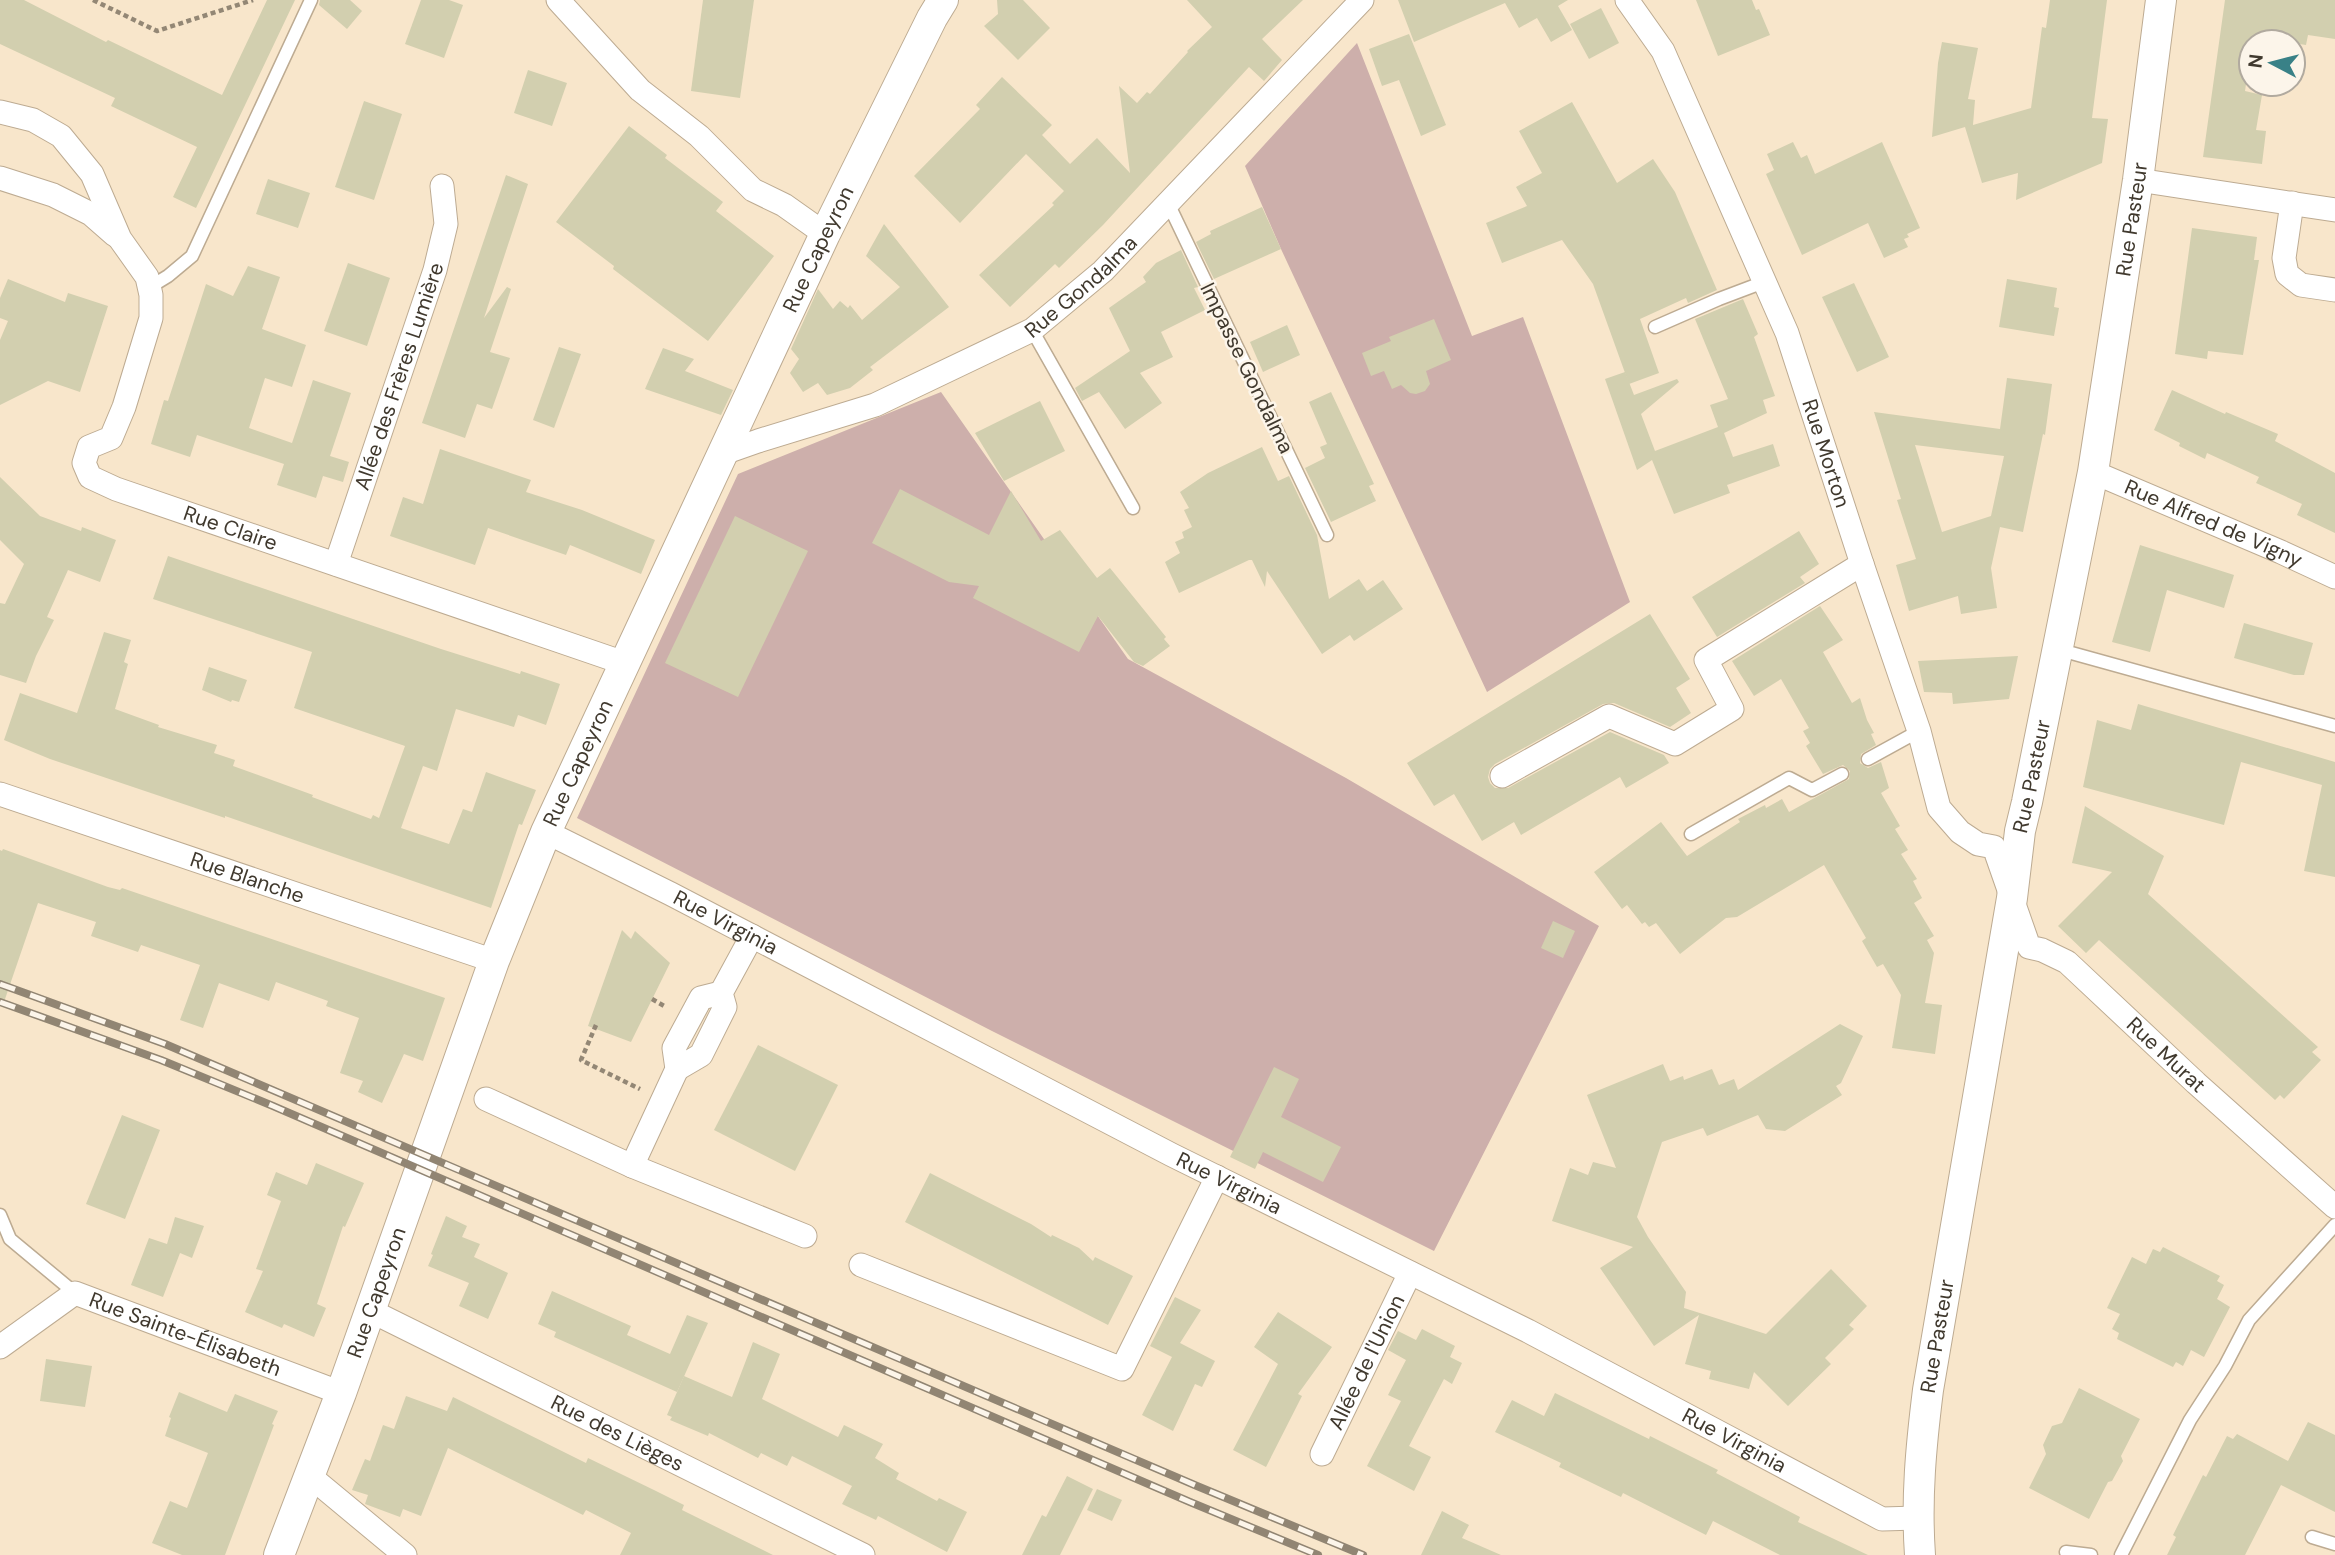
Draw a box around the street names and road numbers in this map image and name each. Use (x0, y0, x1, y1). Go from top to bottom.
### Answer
street label: Rue Pasteur (2109, 161, 2154, 278)
street label: Rue Capeyron (776, 181, 860, 317)
street label: Rue Gondalma (1019, 229, 1144, 344)
street label: Allée des Frères Lumière (348, 260, 450, 494)
street label: Impasse Gondalma (1194, 278, 1300, 458)
street label: Rue Morton (1795, 396, 1857, 511)
street label: Rue Alfred de Vigny (2120, 473, 2307, 574)
street label: Rue Claire (180, 499, 281, 557)
street label: Rue Capeyron (537, 695, 620, 831)
street label: Rue Pasteur (2006, 717, 2057, 836)
street label: Rue Blanche (186, 845, 308, 910)
street label: Rue Virginia (668, 884, 783, 961)
street label: Rue Murat (2120, 1011, 2212, 1099)
street label: Rue Virginia (1172, 1145, 1286, 1221)
street label: Rue Capeyron (341, 1223, 413, 1362)
street label: Rue Pasteur (1914, 1277, 1961, 1395)
street label: Rue Sainte-Élisabeth (85, 1286, 285, 1383)
street label: Allée de l'Union (1322, 1290, 1411, 1434)
street label: Rue des Lièges (546, 1388, 689, 1478)
street label: Rue Virginia (1677, 1401, 1791, 1480)

